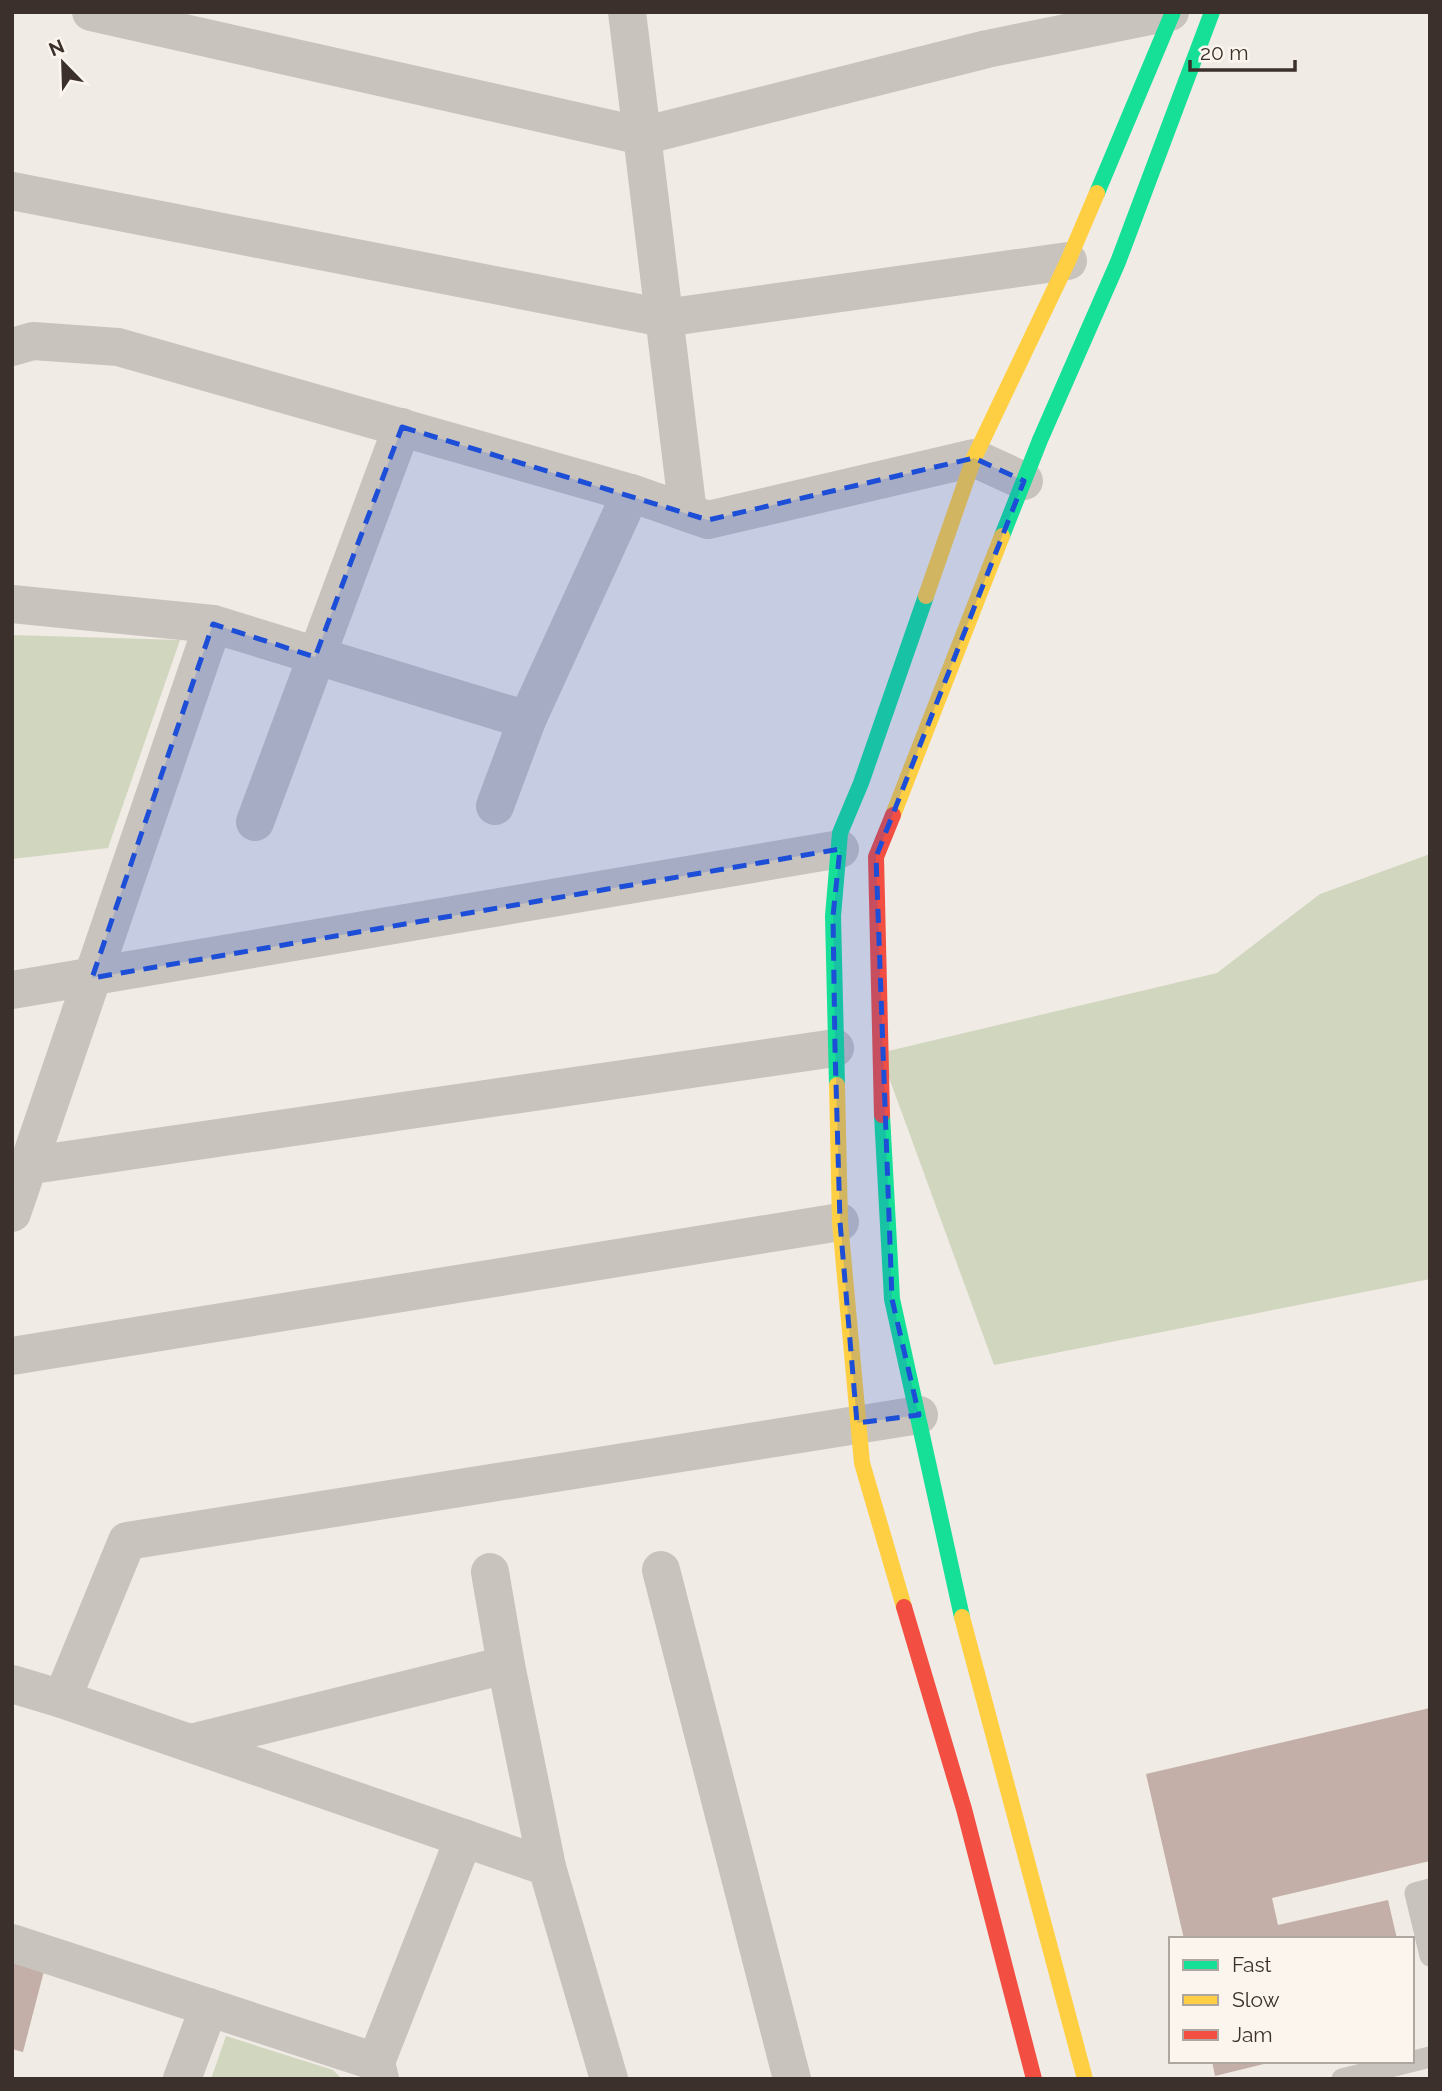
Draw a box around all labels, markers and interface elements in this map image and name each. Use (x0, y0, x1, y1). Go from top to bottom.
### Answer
north arrow (28, 28, 98, 98)
scale bar (1190, 28, 1295, 72)
text: N (45, 34, 67, 60)
text: 20 m (1200, 40, 1248, 65)
legend (1169, 1937, 1414, 2063)
text: Fast (1232, 1952, 1272, 1977)
text: Slow (1232, 1987, 1280, 2012)
text: Jam (1232, 2022, 1273, 2047)

